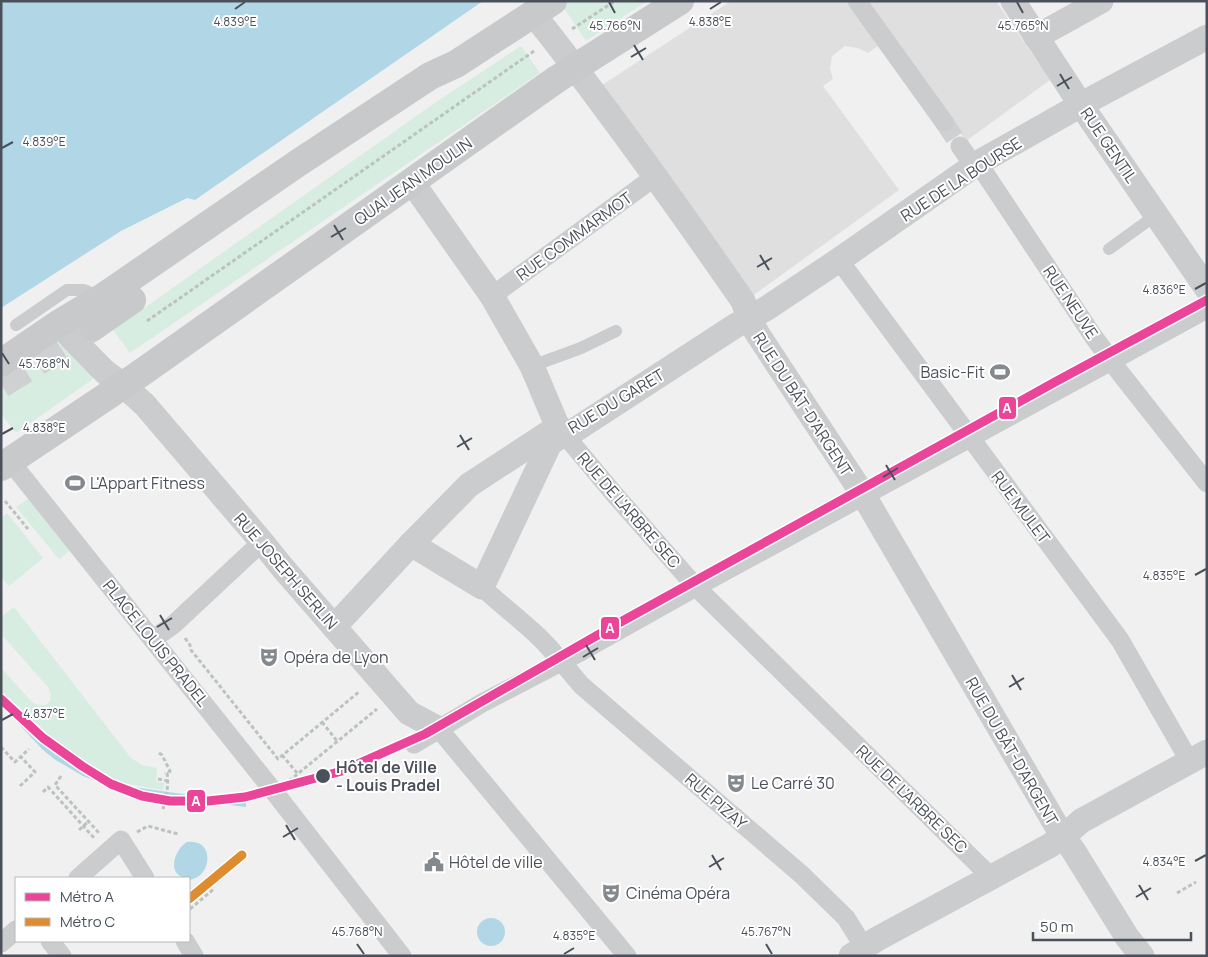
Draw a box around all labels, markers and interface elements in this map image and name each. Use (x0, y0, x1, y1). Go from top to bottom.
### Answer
text: 4.839°E (213, 13, 257, 30)
text: 4.838°E (689, 13, 732, 30)
text: 45.766°N (589, 17, 641, 34)
text: 45.765°N (997, 17, 1049, 34)
street label: RUE GENTIL (1076, 103, 1142, 187)
street label: QUAI JEAN MOULIN (350, 132, 476, 230)
street label: RUE DE LA BOURSE (896, 132, 1026, 226)
text: 4.839°E (22, 133, 66, 150)
street label: RUE COMMARMOT (512, 186, 637, 285)
street label: RUE NEUVE (1038, 261, 1104, 343)
text: 4.836°E (1142, 281, 1186, 298)
street label: RUE DU BÂT-D'ARGENT (748, 328, 858, 481)
text: 45.768°N (18, 355, 70, 372)
place label: Basic-Fit (920, 361, 985, 383)
sports icon: Basic-Fit (989, 361, 1011, 383)
street label: RUE DU GARET (564, 363, 669, 438)
line badge: A (998, 396, 1017, 420)
text: A (1002, 398, 1012, 417)
text: 4.838°E (23, 419, 66, 436)
street label: RUE DE L'ARBRE SEC (573, 447, 685, 573)
street label: RUE MULET (987, 466, 1056, 548)
sports icon: L'Appart Fitness (64, 472, 86, 494)
place label: L'Appart Fitness (90, 472, 205, 494)
street label: RUE JOSEPH SERLIN (229, 508, 343, 634)
text: 4.835°E (1143, 567, 1185, 584)
street label: PLACE LOUIS PRADEL (98, 575, 214, 711)
line badge: A (600, 616, 620, 640)
text: A (605, 618, 615, 637)
theatre icon: Opéra de Lyon (258, 646, 280, 668)
place label: Opéra de Lyon (284, 646, 388, 668)
street label: RUE DU BÂT-D'ARGENT (961, 673, 1064, 829)
text: 4.837°E (23, 705, 65, 722)
street label: RUE DE L'ARBRE SEC (852, 740, 972, 858)
place label: Hôtel de Ville - Louis Pradel (336, 756, 440, 796)
marker: Hôtel de Ville - Louis Pradel (314, 767, 332, 785)
street label: RUE PIZAY (681, 768, 752, 834)
theatre icon: Le Carré 30 (725, 772, 747, 794)
place label: Le Carré 30 (751, 772, 835, 794)
line badge: A (186, 789, 206, 813)
text: A (191, 791, 201, 810)
public building icon: Hôtel de ville (423, 851, 445, 873)
place label: Hôtel de ville (449, 851, 543, 873)
text: 4.834°E (1143, 853, 1186, 870)
legend (15, 877, 190, 942)
theatre icon: Cinéma Opéra (600, 882, 622, 904)
place label: Cinéma Opéra (626, 882, 730, 904)
text: Métro A (60, 886, 115, 907)
scale bar (1033, 910, 1190, 942)
text: Métro C (60, 911, 116, 932)
text: 50 m (1040, 916, 1074, 937)
text: 45.768°N (331, 923, 383, 940)
text: 45.767°N (741, 923, 791, 940)
text: 4.835°E (553, 927, 595, 944)

